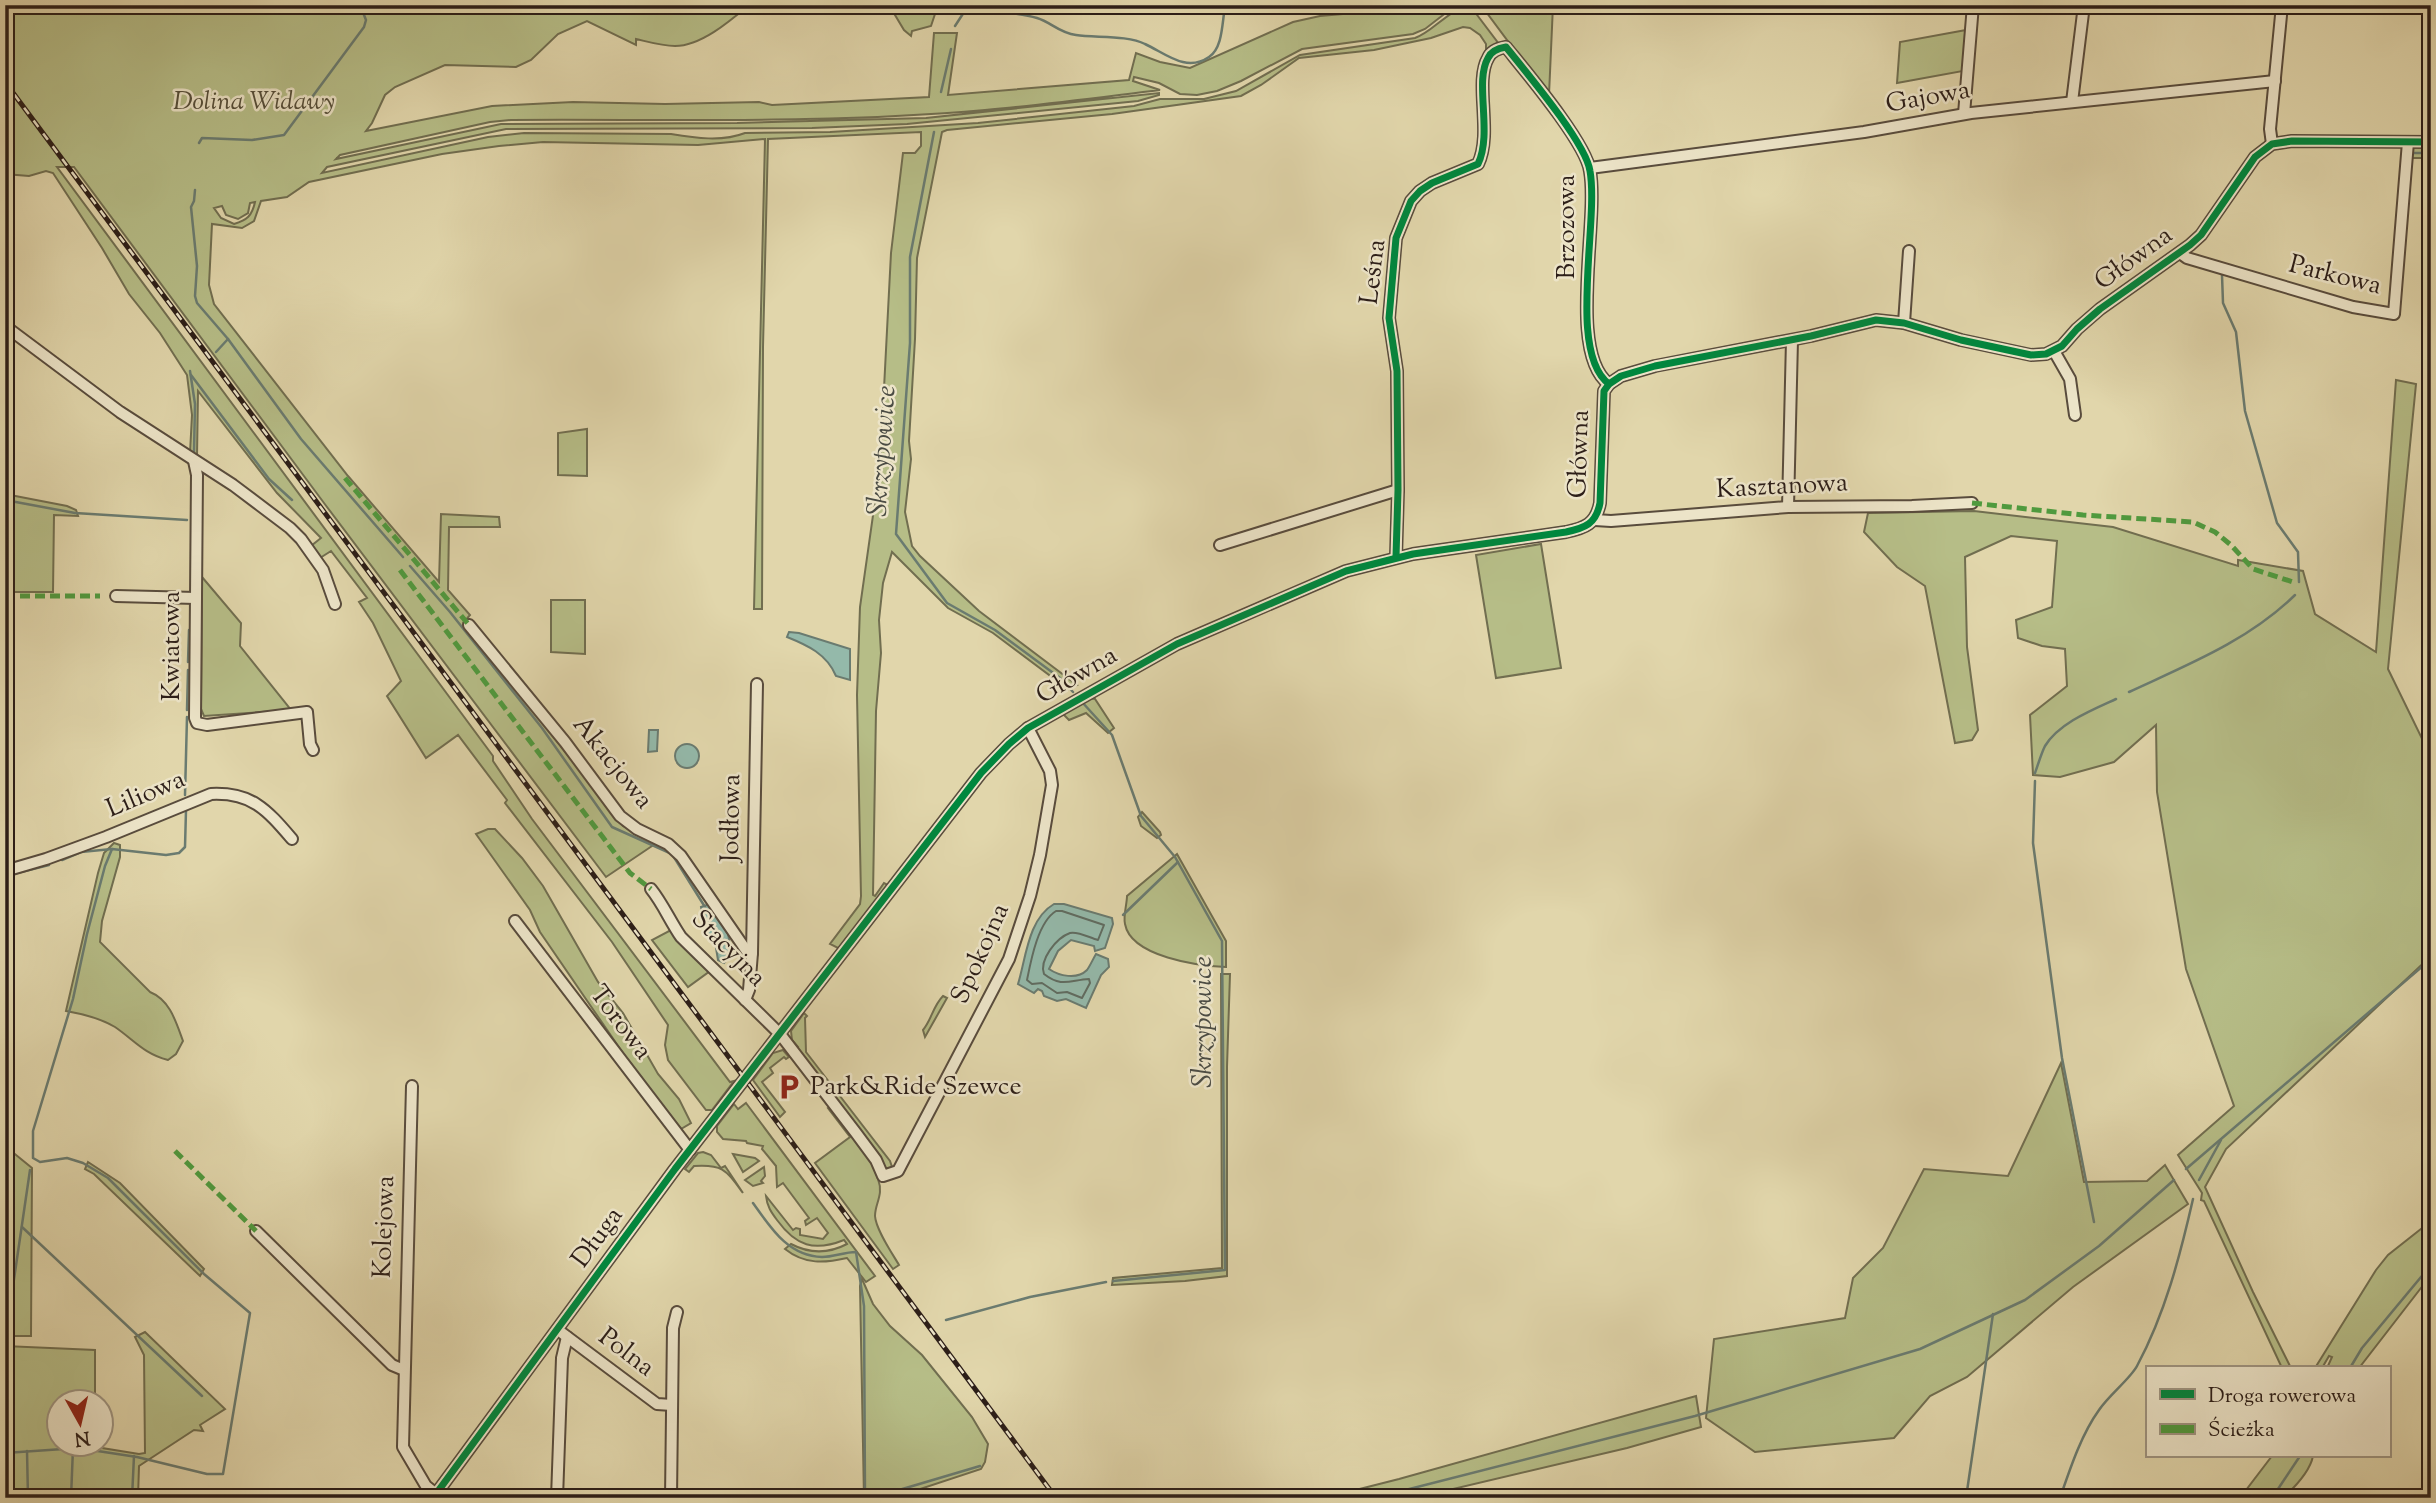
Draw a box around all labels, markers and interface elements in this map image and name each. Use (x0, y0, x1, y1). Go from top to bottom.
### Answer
street label: Gajowa (1883, 72, 1973, 124)
park label: Dolina Widawy (173, 84, 335, 121)
street label: Brzozowa (1549, 175, 1586, 279)
street label: Główna (2087, 218, 2181, 300)
street label: Leśna (1352, 237, 1396, 307)
street label: Parkowa (2285, 247, 2385, 305)
water label: Skrzypowice (858, 384, 908, 518)
street label: Główna (1560, 409, 1600, 499)
street label: Kasztanowa (1715, 465, 1849, 509)
street label: Kwiatowa (154, 591, 191, 701)
street label: Główna (1029, 638, 1125, 714)
street label: Akacjowa (563, 708, 661, 818)
street label: Liliowa (101, 762, 191, 828)
street label: Jodłowa (713, 774, 751, 864)
street label: Spokojna (942, 898, 1020, 1010)
street label: Stacyjna (682, 902, 774, 996)
water label: Skrzypowice (1184, 956, 1224, 1088)
street label: Torowa (580, 978, 660, 1068)
place label: Park&Ride Szewce (810, 1069, 1022, 1106)
parking icon: Park&Ride Szewce (774, 1072, 804, 1102)
street label: Kolejowa (365, 1175, 405, 1279)
street label: Długa (563, 1200, 633, 1276)
street label: Polna (590, 1319, 662, 1387)
legend (2146, 1366, 2390, 1458)
text: Droga rowerowa (2208, 1382, 2356, 1412)
north arrow (46, 1388, 116, 1458)
text: Ścieżka (2208, 1416, 2275, 1446)
text: N (73, 1423, 91, 1452)

